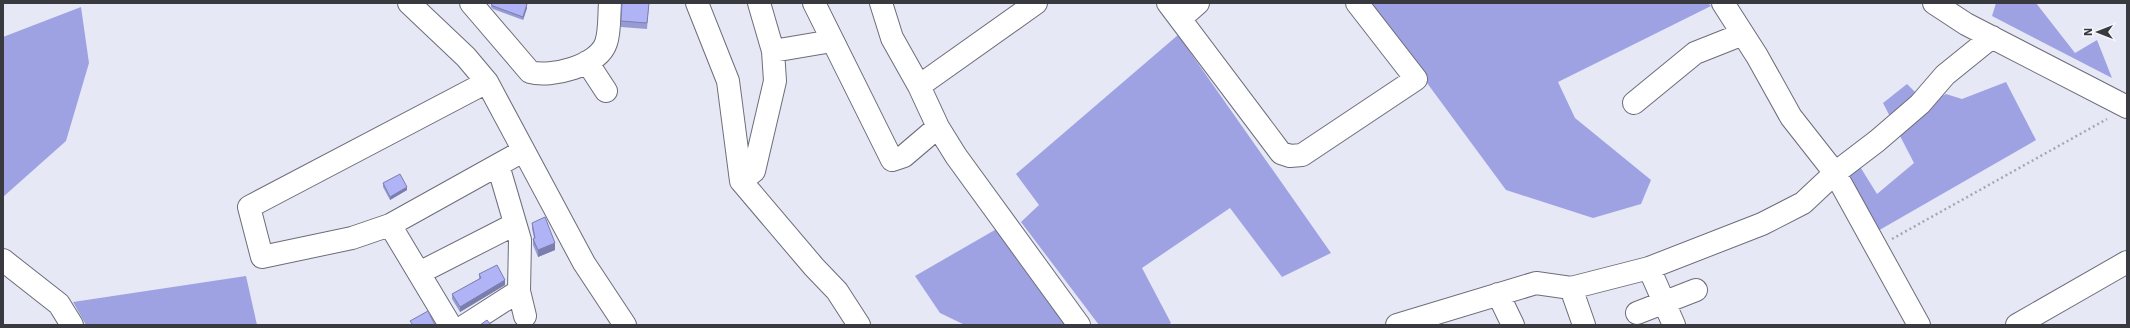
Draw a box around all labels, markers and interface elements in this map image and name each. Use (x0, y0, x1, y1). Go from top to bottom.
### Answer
north arrow (2078, 12, 2118, 52)
text: N (2082, 28, 2095, 36)

